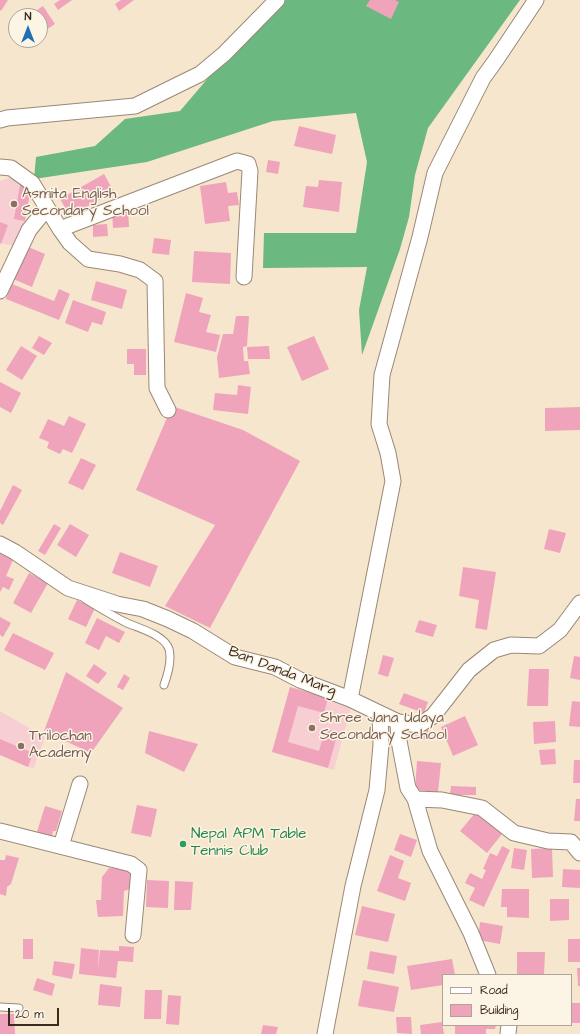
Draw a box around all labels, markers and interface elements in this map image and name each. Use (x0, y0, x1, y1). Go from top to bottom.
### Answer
north arrow (8, 8, 48, 48)
text: N (25, 9, 31, 24)
place label: Asmita English Secondary School (22, 186, 149, 221)
marker: Asmita English Secondary School (9, 199, 19, 209)
street label: Ban Danda Marg (226, 643, 338, 701)
place label: Shree Jana Udaya Secondary School (320, 710, 447, 745)
marker: Shree Jana Udaya Secondary School (307, 723, 317, 733)
place label: Trilochan Academy (29, 728, 92, 763)
marker: Trilochan Academy (16, 741, 26, 751)
place label: Nepal APM Table Tennis Club (191, 826, 306, 861)
marker: Nepal APM Table Tennis Club (178, 839, 188, 849)
legend (442, 974, 572, 1026)
text: Road (480, 982, 508, 999)
scale bar (10, 1000, 61, 1026)
text: Building (480, 1002, 518, 1019)
text: 20 m (15, 1006, 44, 1023)

